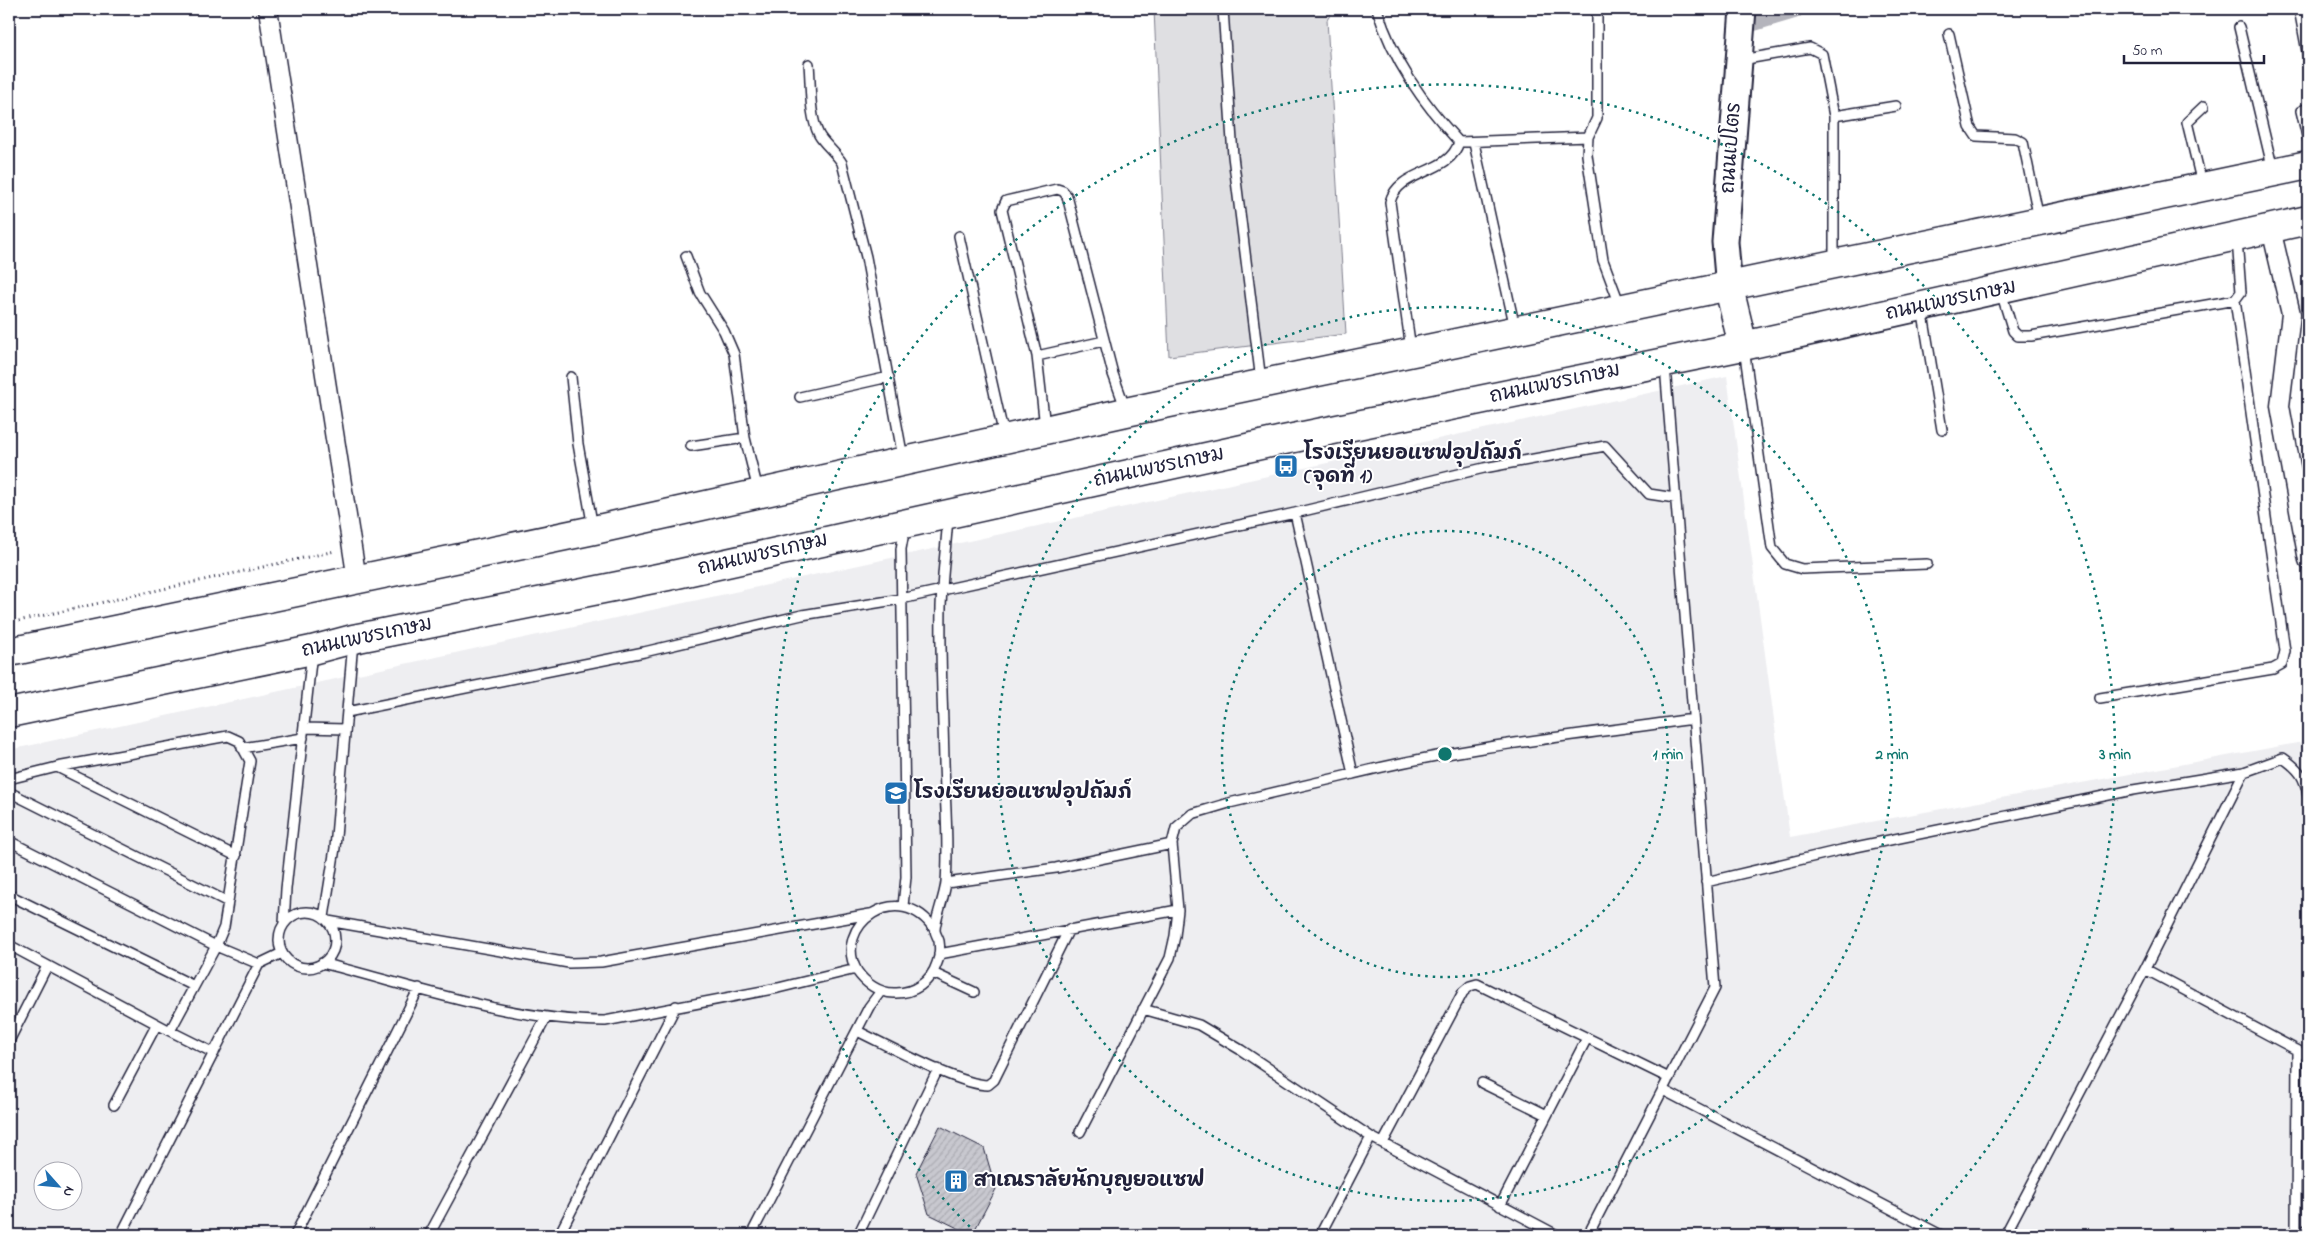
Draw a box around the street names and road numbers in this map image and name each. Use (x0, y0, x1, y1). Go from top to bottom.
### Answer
street label: ถนนเปโตร (1713, 101, 1750, 195)
street label: ถนนเพชรเกษม (1883, 273, 2019, 329)
street label: ถนนเพชรเกษม (1487, 356, 1623, 412)
street label: ถนนเพชรเกษม (1091, 440, 1227, 496)
street label: ถนนเพชรเกษม (695, 526, 831, 584)
street label: ถนนเพชรเกษม (299, 610, 435, 666)

